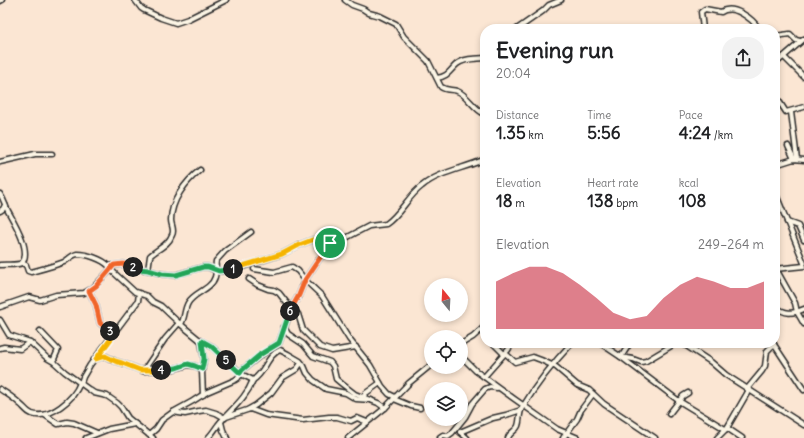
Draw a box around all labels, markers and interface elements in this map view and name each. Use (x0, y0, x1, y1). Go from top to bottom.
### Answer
text: Evening run (496, 36, 614, 64)
button: share (722, 37, 764, 79)
text: 20:04 (496, 65, 531, 82)
text: Distance (496, 108, 539, 122)
text: Time (587, 108, 611, 122)
text: Pace (679, 108, 703, 122)
text: 1.35 (496, 122, 526, 144)
text: 5:56 (587, 122, 621, 144)
text: 4:24 (679, 122, 711, 144)
text: km (526, 128, 544, 142)
text: /km (711, 128, 733, 142)
text: Elevation (496, 176, 541, 190)
text: Heart rate (587, 176, 638, 190)
text: kcal (679, 176, 698, 190)
text: 18 (496, 190, 513, 212)
text: 138 (587, 190, 614, 212)
text: 108 (679, 190, 706, 212)
text: m (513, 196, 525, 210)
text: bpm (614, 196, 638, 210)
pin (313, 226, 347, 260)
icon: arrive (319, 232, 341, 254)
text: Elevation (496, 236, 549, 253)
text: 249–264 m (698, 236, 764, 253)
pin: 2 (123, 257, 143, 277)
pin: 1 (223, 259, 243, 279)
text: 2 (130, 260, 136, 274)
text: 1 (231, 262, 235, 276)
north arrow (424, 278, 468, 322)
map controls (424, 278, 468, 426)
pin: 6 (280, 301, 300, 321)
text: 6 (287, 304, 293, 318)
pin: 3 (100, 321, 120, 341)
text: 3 (107, 324, 113, 338)
button: locate (424, 330, 468, 374)
pin: 5 (216, 350, 236, 370)
text: 5 (223, 353, 229, 367)
pin: 4 (151, 360, 171, 380)
text: 4 (158, 363, 164, 377)
button: layers (424, 382, 468, 426)

